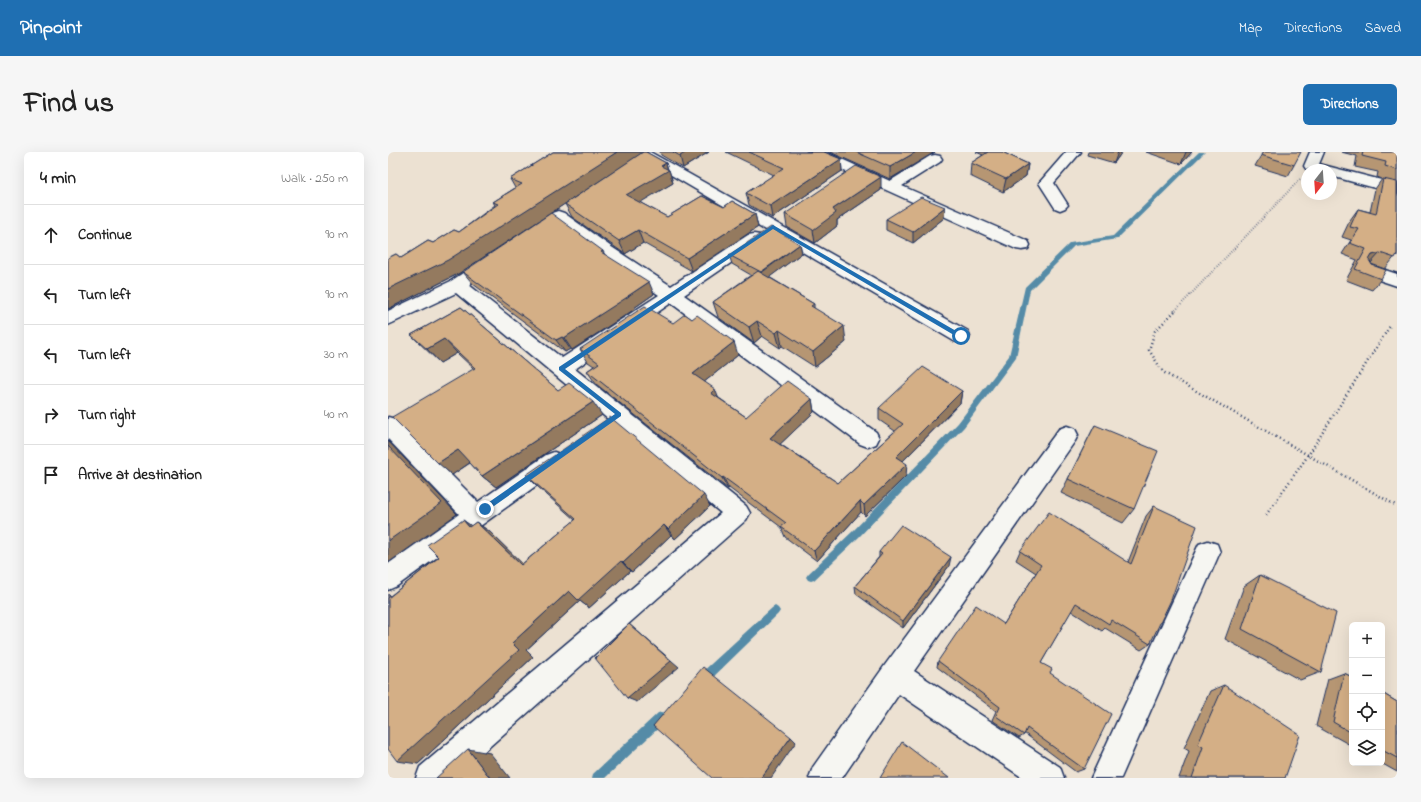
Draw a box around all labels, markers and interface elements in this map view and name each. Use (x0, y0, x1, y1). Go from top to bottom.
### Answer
text: Pinpoint (20, 15, 82, 42)
text: Map (1239, 18, 1262, 39)
text: Directions (1284, 18, 1342, 39)
text: Saved (1364, 18, 1401, 39)
text: Find us (24, 84, 114, 125)
button: Directions (1303, 84, 1397, 125)
north arrow (1301, 164, 1337, 200)
text: 4 min (40, 166, 76, 191)
text: Walk · 250 m (281, 169, 348, 188)
icon: ahead (40, 224, 62, 246)
text: Continue (78, 224, 132, 246)
text: 90 m (325, 225, 348, 244)
icon: left (40, 284, 62, 306)
text: Turn left (78, 284, 131, 306)
text: 90 m (325, 285, 348, 304)
route start (952, 327, 970, 345)
icon: left (40, 344, 62, 366)
text: Turn left (78, 344, 131, 366)
text: 30 m (324, 345, 348, 364)
icon: right (40, 404, 62, 426)
text: Turn right (78, 404, 136, 426)
text: 40 m (324, 405, 348, 424)
icon: arrive (40, 464, 62, 486)
text: Arrive at destination (78, 464, 202, 486)
route end (476, 500, 494, 518)
map controls (1349, 622, 1385, 766)
button: + (1349, 622, 1385, 658)
button: − (1349, 658, 1385, 694)
button: locate (1349, 694, 1385, 730)
button: layers (1349, 730, 1385, 766)

